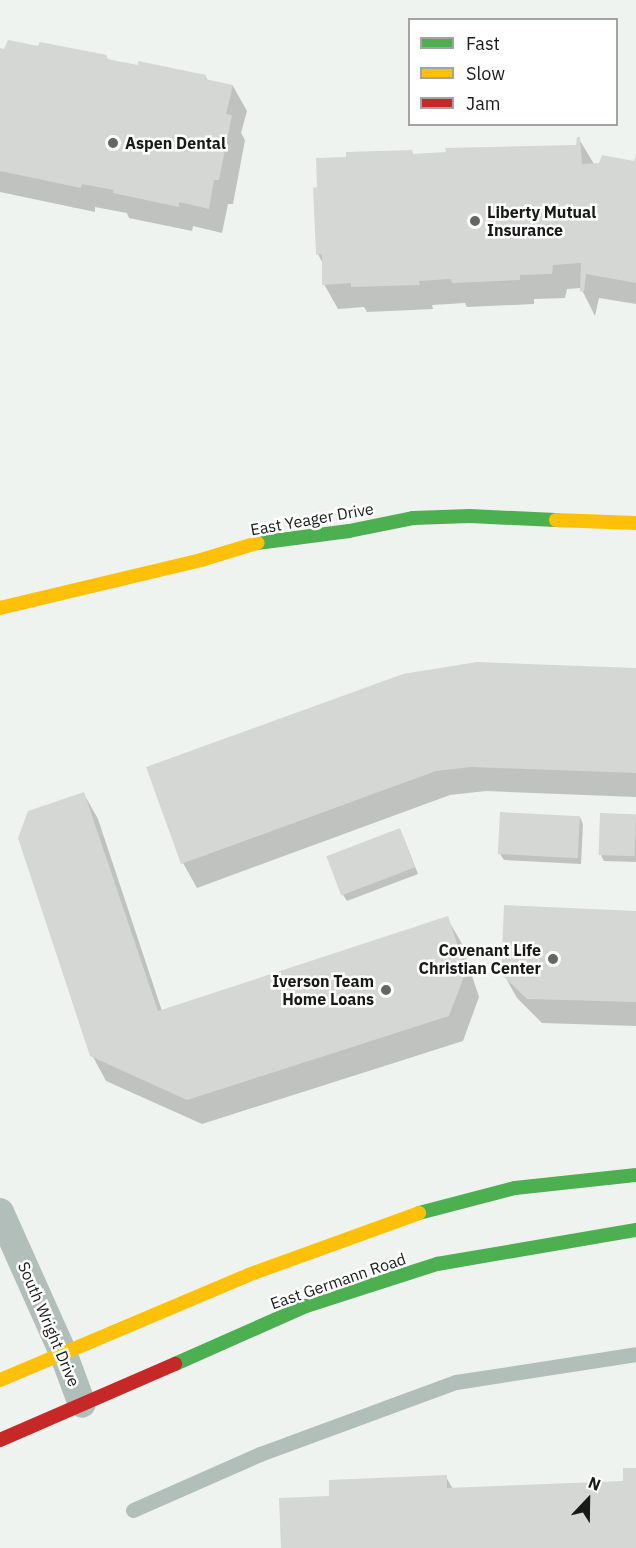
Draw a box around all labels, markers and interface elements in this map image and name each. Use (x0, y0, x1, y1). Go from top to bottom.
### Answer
legend (408, 18, 618, 126)
text: Fast (466, 32, 500, 55)
text: Slow (466, 62, 505, 85)
text: Jam (466, 92, 501, 115)
place label: Aspen Dental (125, 133, 226, 153)
marker: Aspen Dental (106, 136, 120, 150)
place label: Liberty Mutual Insurance (487, 202, 596, 240)
marker: Liberty Mutual Insurance (468, 214, 482, 228)
street label: East Yeager Drive (249, 499, 375, 539)
place label: Covenant Life Christian Center (418, 940, 541, 978)
marker: Covenant Life Christian Center (546, 952, 560, 966)
place label: Iverson Team Home Loans (272, 971, 374, 1009)
marker: Iverson Team Home Loans (379, 983, 393, 997)
street label: East Germann Road (268, 1249, 408, 1313)
street label: South Wright Drive (14, 1259, 84, 1389)
north arrow (558, 1470, 618, 1530)
text: N (586, 1472, 604, 1495)

